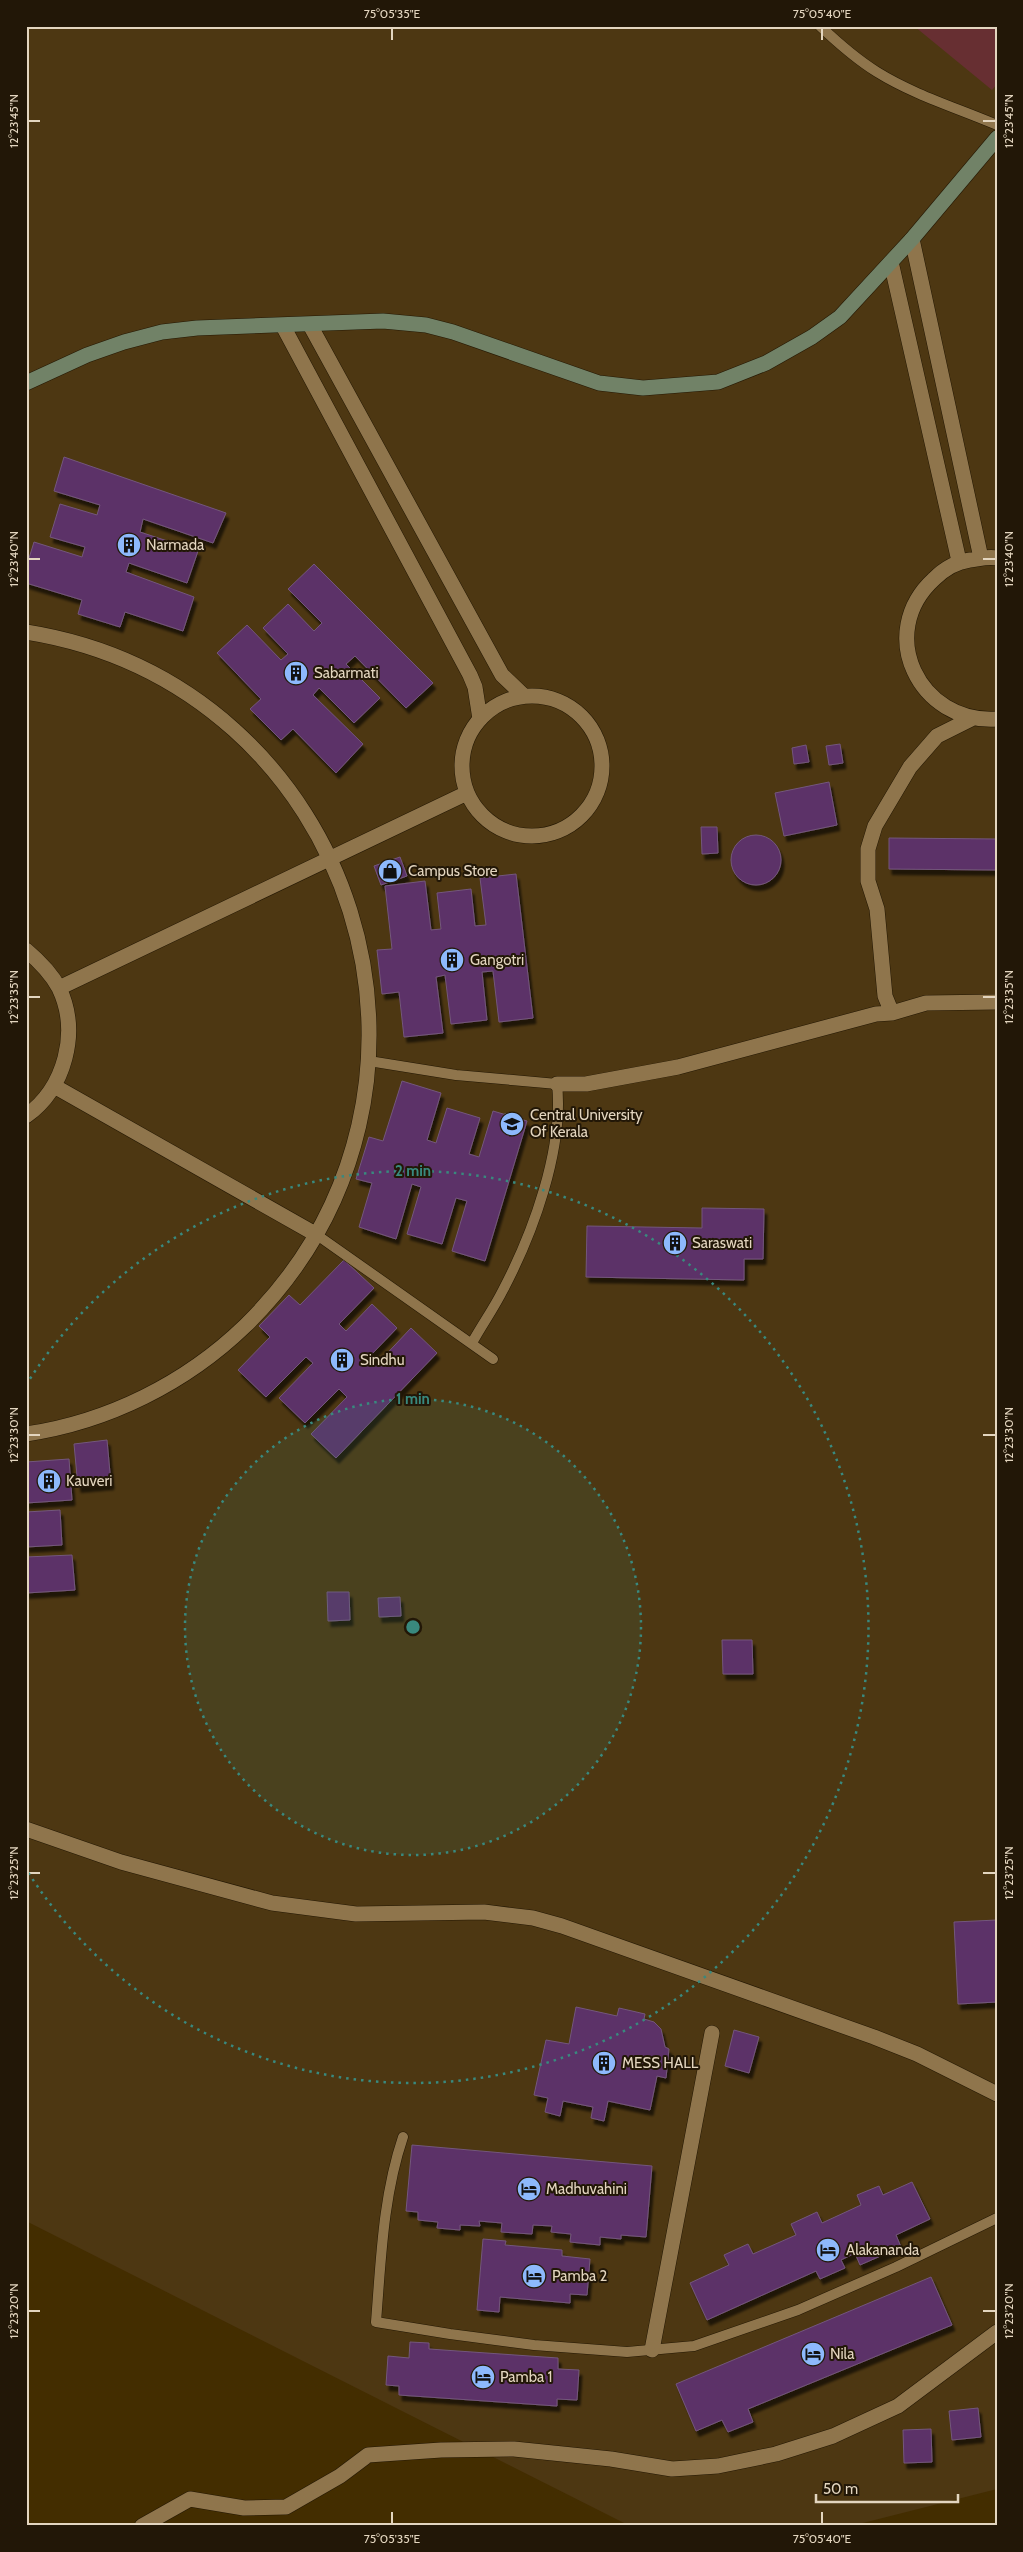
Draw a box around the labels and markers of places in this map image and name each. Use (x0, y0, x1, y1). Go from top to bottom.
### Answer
building icon: Narmada (116, 532, 142, 558)
place label: Narmada (146, 536, 205, 554)
building icon: Sabarmati (283, 660, 309, 686)
place label: Sabarmati (314, 664, 379, 682)
shop icon: Campus Store (377, 858, 403, 884)
place label: Campus Store (408, 862, 498, 880)
building icon: Gangotri (439, 947, 465, 973)
place label: Gangotri (470, 951, 524, 969)
place label: Central University Of Kerala (530, 1106, 643, 1141)
school or university icon: Central University Of Kerala (499, 1111, 525, 1137)
building icon: Saraswati (662, 1230, 688, 1256)
place label: Saraswati (692, 1234, 752, 1252)
building icon: Sindhu (329, 1347, 355, 1373)
place label: Sindhu (360, 1351, 405, 1369)
building icon: Kauveri (36, 1468, 62, 1494)
place label: Kauveri (66, 1472, 112, 1490)
centre of rings (404, 1618, 422, 1636)
building icon: MESS HALL (591, 2050, 617, 2076)
place label: MESS HALL (622, 2054, 699, 2072)
hotel icon: Madhuvahini (516, 2176, 542, 2202)
place label: Madhuvahini (546, 2180, 627, 2198)
hotel icon: Alakananda (815, 2237, 841, 2263)
place label: Alakananda (846, 2241, 920, 2259)
hotel icon: Pamba 2 (521, 2263, 547, 2289)
place label: Pamba 2 (552, 2267, 608, 2285)
hotel icon: Nila (800, 2341, 826, 2367)
place label: Nila (830, 2345, 855, 2363)
hotel icon: Pamba 1 (470, 2364, 496, 2390)
place label: Pamba 1 (500, 2368, 553, 2386)

